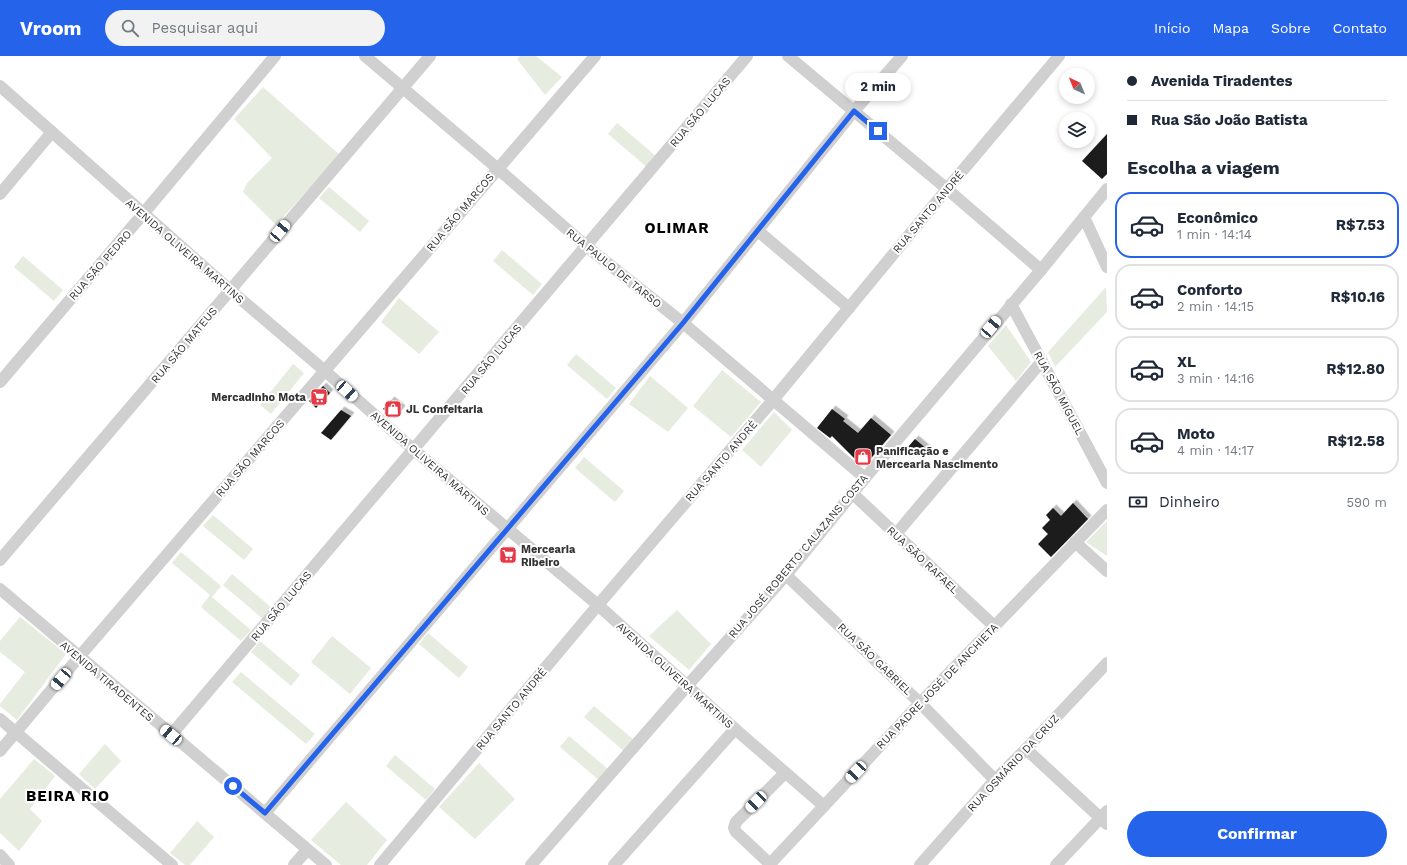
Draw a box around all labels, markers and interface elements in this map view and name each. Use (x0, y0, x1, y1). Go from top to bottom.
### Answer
search box (105, 10, 385, 46)
text: Vroom (20, 17, 81, 40)
icon: search (119, 17, 141, 39)
text: Pesquisar aqui (151, 19, 258, 37)
text: Início (1154, 20, 1190, 36)
text: Mapa (1212, 20, 1249, 36)
text: Sobre (1271, 20, 1311, 36)
text: Contato (1333, 20, 1387, 36)
north arrow (1059, 68, 1095, 104)
map controls (1059, 68, 1095, 148)
text: Avenida Tiradentes (1151, 72, 1293, 90)
callout: 2 min (845, 73, 911, 101)
street label: RUA SÃO LUCAS (667, 75, 733, 150)
text: 2 min (860, 79, 896, 94)
text: Rua São João Batista (1151, 111, 1308, 129)
button: layers (1059, 112, 1095, 148)
route end (869, 122, 887, 140)
text: Escolha a viagem (1127, 157, 1280, 178)
street label: RUA SANTO ANDRÉ (889, 168, 967, 256)
street label: RUA SÃO MARCOS (424, 171, 497, 254)
street label: AVENIDA OLIVEIRA MARTINS (123, 196, 246, 306)
icon: car (1129, 207, 1165, 243)
text: Econômico (1177, 209, 1258, 227)
text: R$7.53 (1336, 216, 1385, 234)
car (268, 218, 292, 244)
district label: OLIMAR (645, 219, 710, 237)
street label: RUA PAULO DE TARSO (564, 226, 664, 311)
text: 1 min · 14:14 (1177, 227, 1252, 242)
street label: RUA SÃO PEDRO (66, 228, 134, 303)
icon: car (1129, 279, 1165, 315)
text: Conforto (1177, 281, 1242, 299)
text: R$10.16 (1331, 288, 1385, 306)
text: 2 min · 14:15 (1177, 299, 1254, 314)
street label: RUA SÃO MATEUS (149, 305, 220, 386)
car (979, 314, 1003, 340)
street label: RUA SÃO LUCAS (458, 322, 524, 397)
street label: RUA SÃO MIGUEL (1031, 349, 1086, 438)
icon: car (1129, 351, 1165, 387)
text: XL (1177, 353, 1196, 371)
text: R$12.80 (1326, 360, 1385, 378)
text: 3 min · 14:16 (1177, 371, 1254, 386)
car (334, 379, 360, 403)
supermarket icon: Mercadinho Mota (309, 387, 329, 407)
place label: Mercadinho Mota (211, 391, 307, 404)
shop icon: JL Confeitaria (383, 399, 403, 419)
place label: JL Confeitaria (406, 403, 483, 416)
street label: AVENIDA OLIVEIRA MARTINS (368, 408, 491, 518)
street label: RUA SÃO MARCOS (213, 417, 287, 500)
street label: RUA SANTO ANDRÉ (682, 417, 760, 505)
icon: car (1129, 423, 1165, 459)
text: Moto (1177, 425, 1215, 443)
text: R$12.58 (1327, 432, 1385, 450)
text: 4 min · 14:17 (1177, 443, 1254, 458)
place label: Panificação e Mercearia Nascimento (876, 445, 998, 471)
shop icon: Panificação e Mercearia Nascimento (853, 447, 873, 467)
street label: RUA JOSÉ ROBERTO CALAZANS COSTA (725, 471, 871, 641)
icon: cash (1127, 491, 1149, 513)
text: Dinheiro (1159, 493, 1220, 511)
text: 590 m (1347, 495, 1387, 510)
street label: RUA SÃO RAFAEL (884, 524, 961, 597)
place label: Mercearia Ribeiro (521, 543, 576, 569)
supermarket icon: Mercearia Ribeiro (498, 545, 518, 565)
street label: RUA SÃO LUCAS (248, 569, 314, 644)
street label: AVENIDA OLIVEIRA MARTINS (614, 620, 736, 731)
street label: RUA PADRE JOSÉ DE ANCHIETA (873, 620, 1001, 752)
street label: RUA SÃO GABRIEL (835, 621, 915, 698)
street label: AVENIDA TIRADENTES (57, 638, 156, 724)
street label: RUA SANTO ANDRÉ (472, 665, 550, 753)
car (49, 666, 73, 692)
street label: RUA OSMÁRIO DA CRUZ (964, 711, 1062, 814)
car (158, 723, 184, 747)
car (843, 759, 869, 785)
route start (224, 777, 242, 795)
district label: BEIRA RIO (26, 787, 110, 805)
car (743, 789, 769, 815)
button: Confirmar (1127, 811, 1387, 857)

